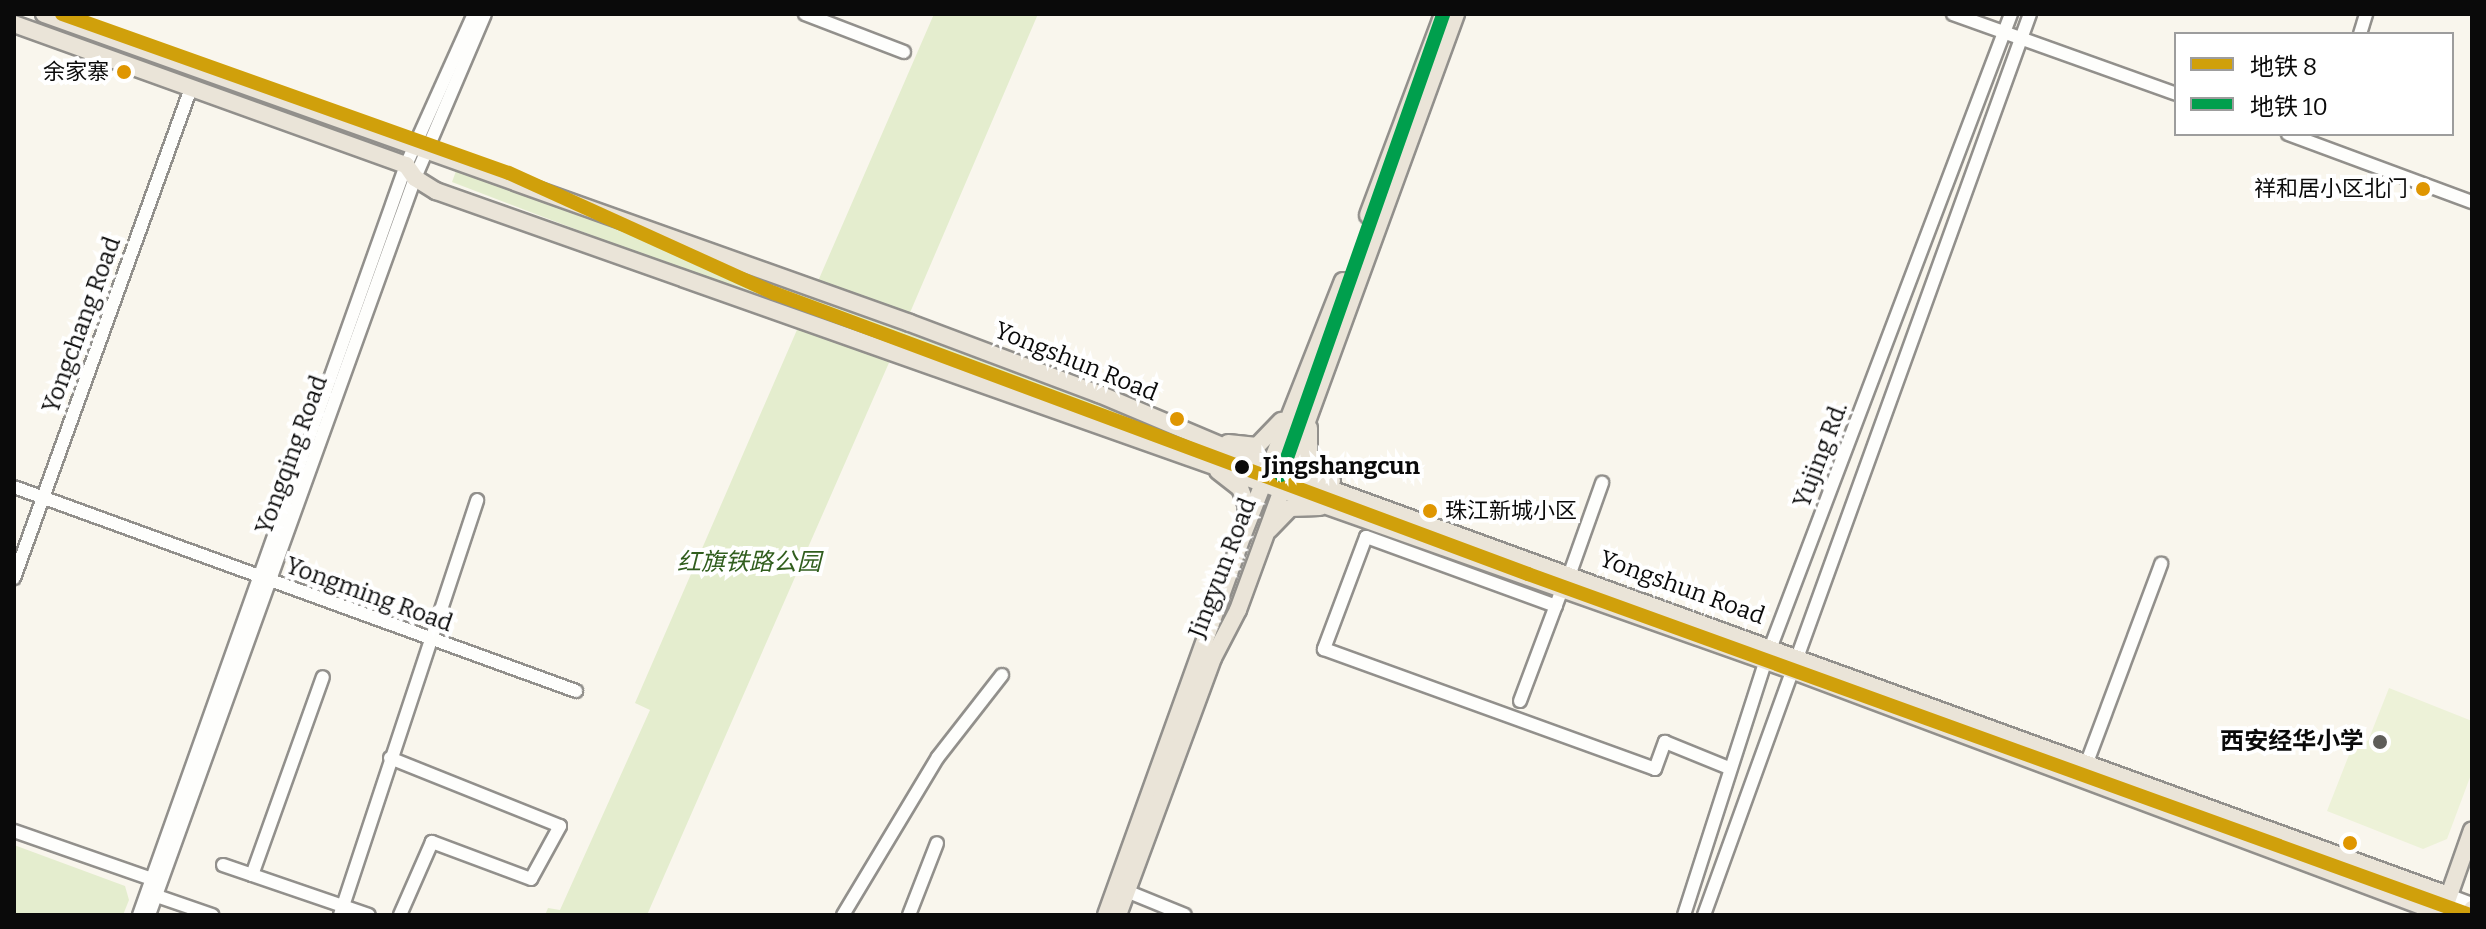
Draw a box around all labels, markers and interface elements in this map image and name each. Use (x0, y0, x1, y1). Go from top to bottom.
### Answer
legend (2174, 32, 2454, 136)
text: 地铁 8 (2250, 53, 2317, 81)
place label: 余家寨 (43, 59, 109, 85)
marker: 余家寨 (116, 64, 132, 80)
text: 地铁 10 (2250, 93, 2328, 121)
place label: 祥和居小区北门 (2254, 176, 2408, 202)
marker: 祥和居小区北门 (2415, 181, 2431, 197)
street label: Yongchang Road (37, 233, 127, 417)
street label: Yongshun Road (990, 316, 1162, 408)
street label: Yongqing Road (250, 372, 334, 538)
street label: Yujing Rd. (1788, 398, 1854, 512)
unlabelled marker (1169, 411, 1185, 427)
marker: Jingshangcun (1228, 453, 1256, 481)
place label: Jingshangcun (1263, 453, 1420, 481)
street label: Jingyun Road (1183, 494, 1263, 642)
place label: 珠江新城小区 (1445, 498, 1577, 524)
marker: 珠江新城小区 (1422, 503, 1438, 519)
street label: Yongshun Road (1596, 545, 1768, 631)
park label: 红旗铁路公园 (677, 549, 821, 577)
street label: Yongming Road (282, 551, 456, 639)
place label: 西安经华小学 (2220, 728, 2364, 756)
marker: 西安经华小学 (2371, 733, 2389, 751)
unlabelled marker (2342, 835, 2358, 851)

